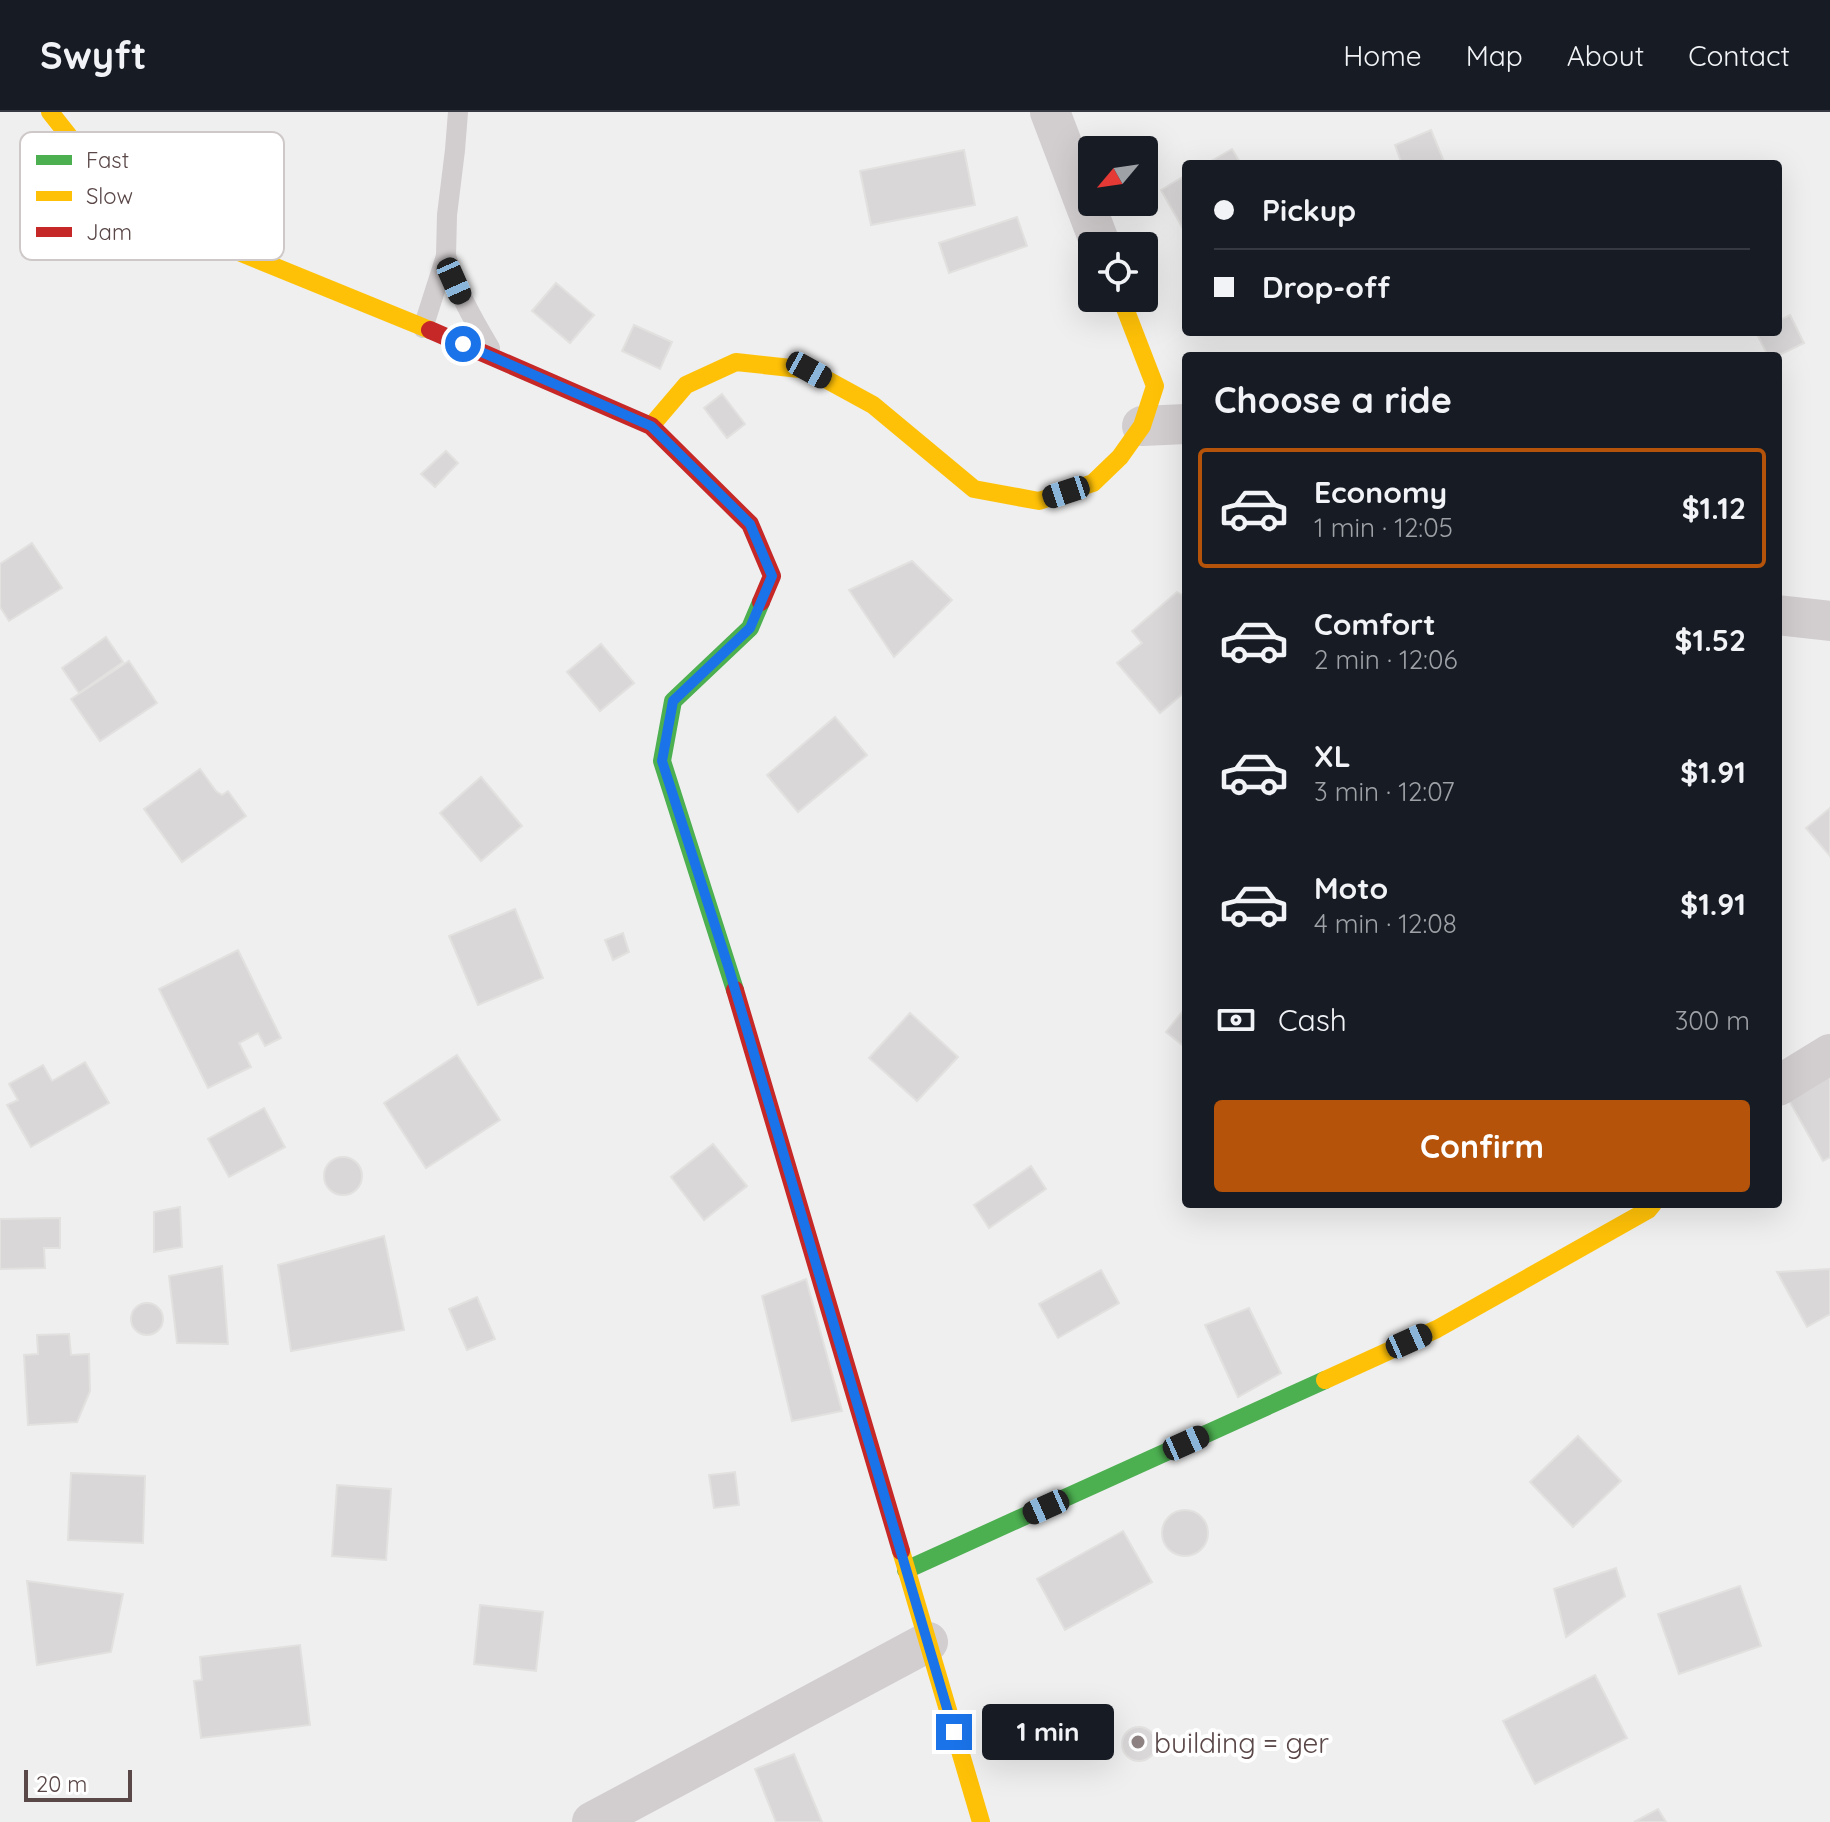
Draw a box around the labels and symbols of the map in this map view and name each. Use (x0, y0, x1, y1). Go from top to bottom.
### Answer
legend (20, 132, 284, 260)
north arrow (1078, 136, 1158, 216)
text: Fast (86, 146, 129, 174)
text: Slow (86, 182, 133, 210)
text: Jam (86, 218, 132, 246)
car (433, 254, 475, 308)
route start (445, 326, 481, 362)
car (782, 348, 836, 392)
car (1039, 473, 1093, 511)
car (1382, 1320, 1436, 1362)
car (1159, 1422, 1213, 1464)
car (1019, 1486, 1073, 1528)
callout: 1 min (982, 1704, 1114, 1760)
route end (936, 1714, 972, 1750)
place label: building = ger (1154, 1725, 1329, 1760)
marker: building = ger (1129, 1733, 1147, 1751)
scale bar (24, 1766, 132, 1802)

